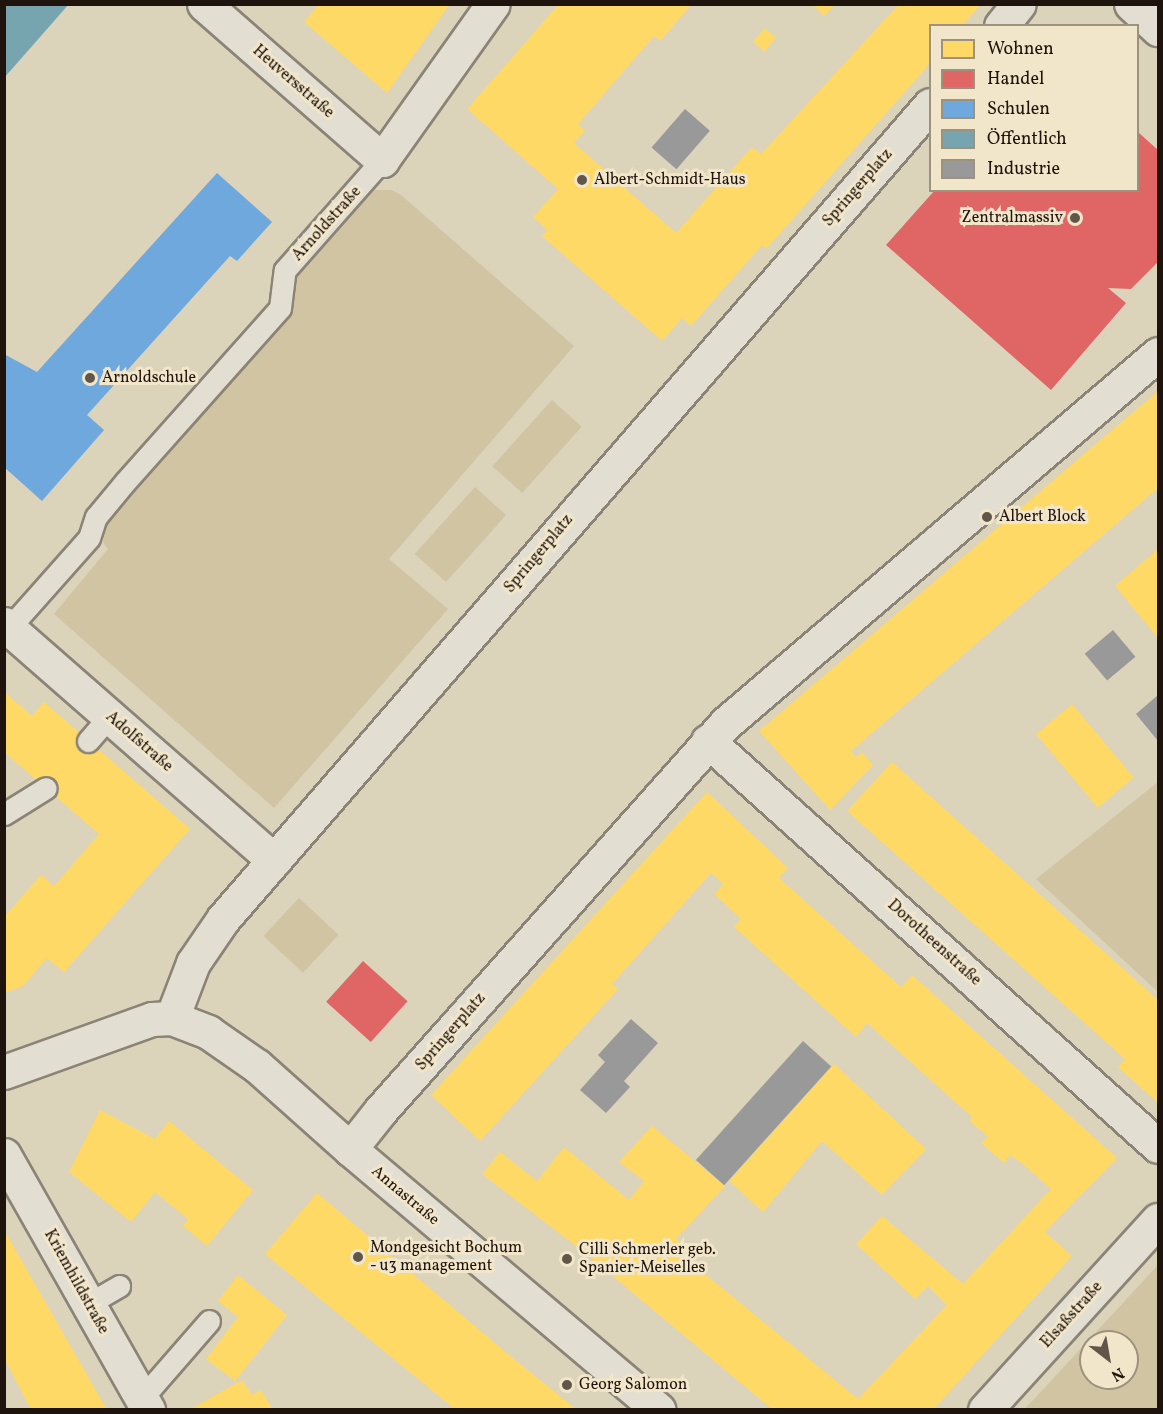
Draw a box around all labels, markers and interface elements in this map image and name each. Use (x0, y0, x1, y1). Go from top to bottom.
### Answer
legend (929, 24, 1139, 192)
text: Wohnen (987, 37, 1054, 62)
street label: Heuversstraße (248, 41, 338, 123)
text: Handel (987, 67, 1044, 92)
text: Schulen (987, 97, 1050, 122)
text: Öffentlich (987, 127, 1067, 152)
street label: Springerplatz (819, 145, 897, 231)
text: Industrie (987, 157, 1060, 182)
place label: Albert-Schmidt-Haus (594, 170, 746, 190)
marker: Albert-Schmidt-Haus (575, 173, 589, 187)
street label: Arnoldstraße (288, 183, 366, 265)
place label: Zentralmassiv (962, 208, 1063, 228)
marker: Zentralmassiv (1068, 211, 1082, 225)
place label: Arnoldschule (102, 368, 196, 388)
marker: Arnoldschule (83, 371, 97, 385)
place label: Albert Block (999, 507, 1086, 527)
marker: Albert Block (980, 510, 994, 524)
street label: Springerplatz (501, 511, 577, 597)
street label: Adolfstraße (101, 708, 177, 776)
street label: Dorotheenstraße (883, 896, 985, 990)
street label: Springerplatz (412, 989, 490, 1075)
street label: Annastraße (367, 1162, 443, 1230)
street label: Kriemhildstraße (39, 1226, 113, 1338)
place label: Mondgesicht Bochum - u3 management (370, 1238, 522, 1276)
place label: Cilli Schmerler geb. Spanier-Meiselles (579, 1240, 716, 1278)
marker: Mondgesicht Bochum - u3 management (351, 1250, 365, 1264)
marker: Cilli Schmerler geb. Spanier-Meiselles (560, 1252, 574, 1266)
street label: Elsaßstraße (1037, 1278, 1107, 1352)
north arrow (1079, 1330, 1139, 1390)
text: N (1107, 1361, 1128, 1386)
place label: Georg Salomon (579, 1375, 687, 1395)
marker: Georg Salomon (560, 1378, 574, 1392)

